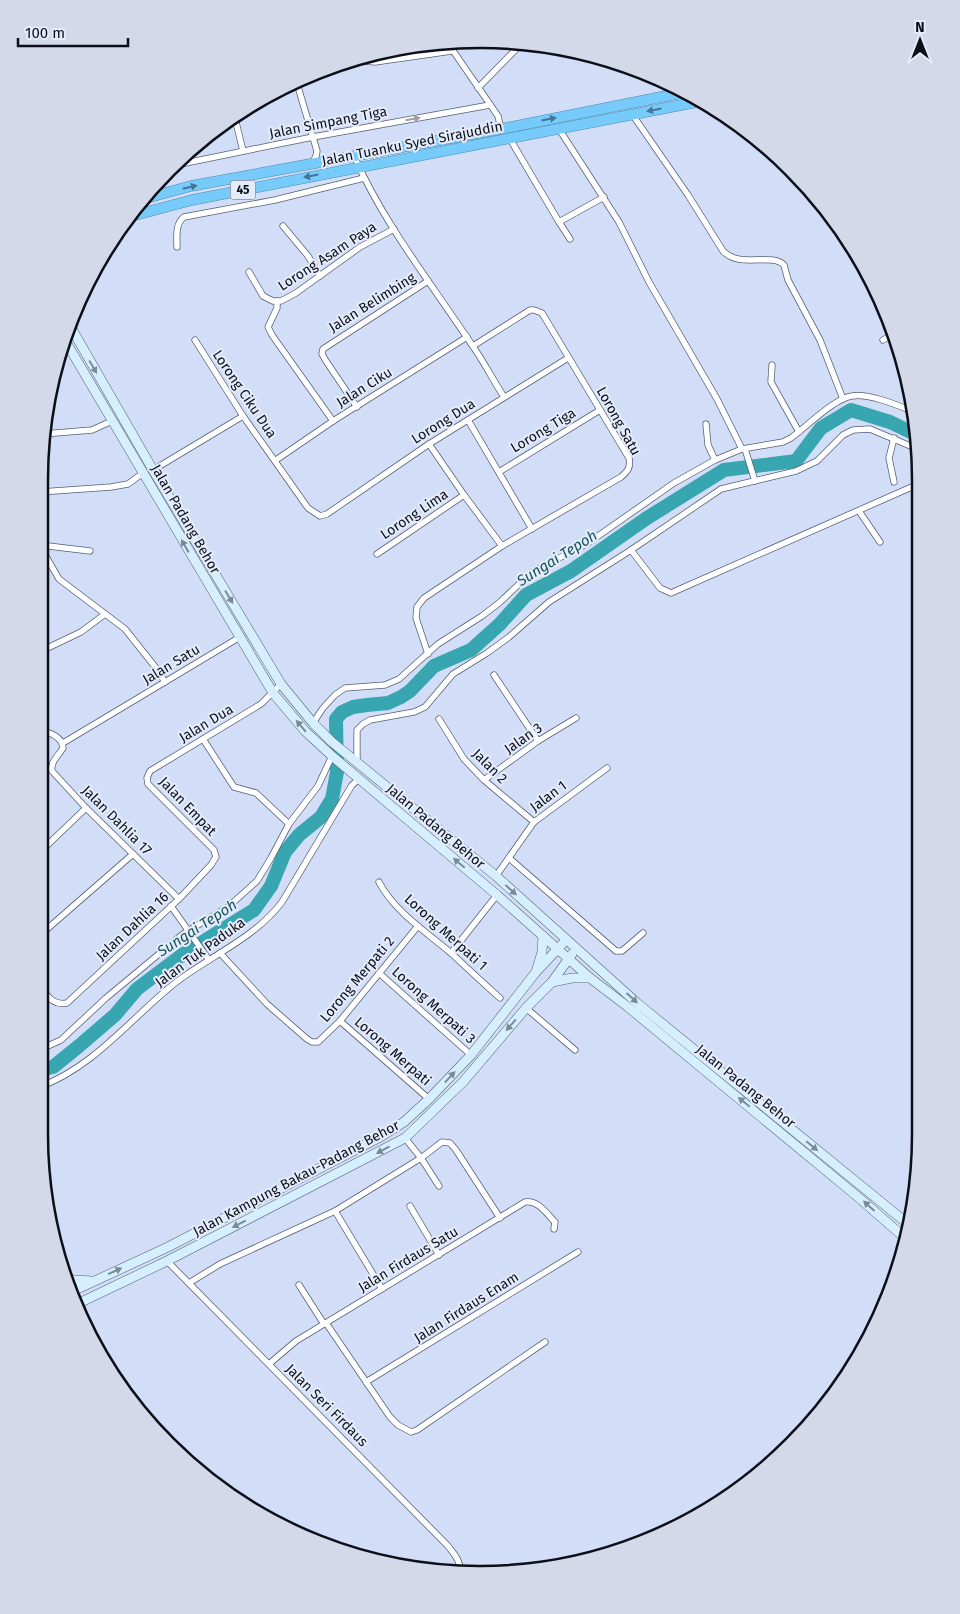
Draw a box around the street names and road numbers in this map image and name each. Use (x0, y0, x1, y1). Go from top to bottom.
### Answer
street label: Jalan Simpang Tiga (268, 103, 388, 142)
street label: Jalan Tuanku Syed Sirajuddin (320, 118, 504, 169)
road number: 45 (230, 180, 256, 200)
street label: Lorong Asam Paya (275, 218, 380, 295)
street label: Jalan Belimbing (326, 269, 419, 336)
street label: Lorong Ciku Dua (209, 347, 280, 442)
street label: Jalan Ciku (333, 364, 395, 411)
street label: Lorong Satu (593, 384, 644, 458)
street label: Lorong Dua (408, 395, 478, 448)
street label: Lorong Tiga (508, 404, 579, 457)
street label: Jalan Padang Behor (147, 462, 224, 577)
street label: Lorong Lima (377, 486, 451, 543)
street label: Jalan Satu (140, 641, 203, 688)
street label: Jalan Dua (176, 701, 236, 746)
street label: Jalan 3 (501, 719, 545, 758)
street label: Jalan 2 (469, 745, 511, 787)
street label: Jalan Empat (155, 773, 221, 840)
street label: Jalan 1 (527, 777, 570, 816)
street label: Jalan Padang Behor (383, 780, 489, 873)
street label: Jalan Dahlia 17 (78, 782, 155, 859)
street label: Jalan Dahlia 16 (93, 888, 172, 964)
street label: Lorong Merpati 1 (401, 891, 491, 974)
street label: Jalan Tuk Paduka (152, 914, 249, 991)
street label: Lorong Merpati 2 (317, 933, 398, 1026)
street label: Lorong Merpati 3 (388, 963, 479, 1047)
street label: Lorong Merpati (351, 1014, 434, 1089)
street label: Jalan Padang Behor (692, 1041, 799, 1132)
street label: Jalan Kampung Bakau-Padang Behor (190, 1116, 403, 1240)
street label: Jalan Firdaus Satu (355, 1223, 461, 1296)
street label: Jalan Firdaus Enam (411, 1268, 522, 1346)
street label: Jalan Seri Firdaus (282, 1361, 372, 1450)

